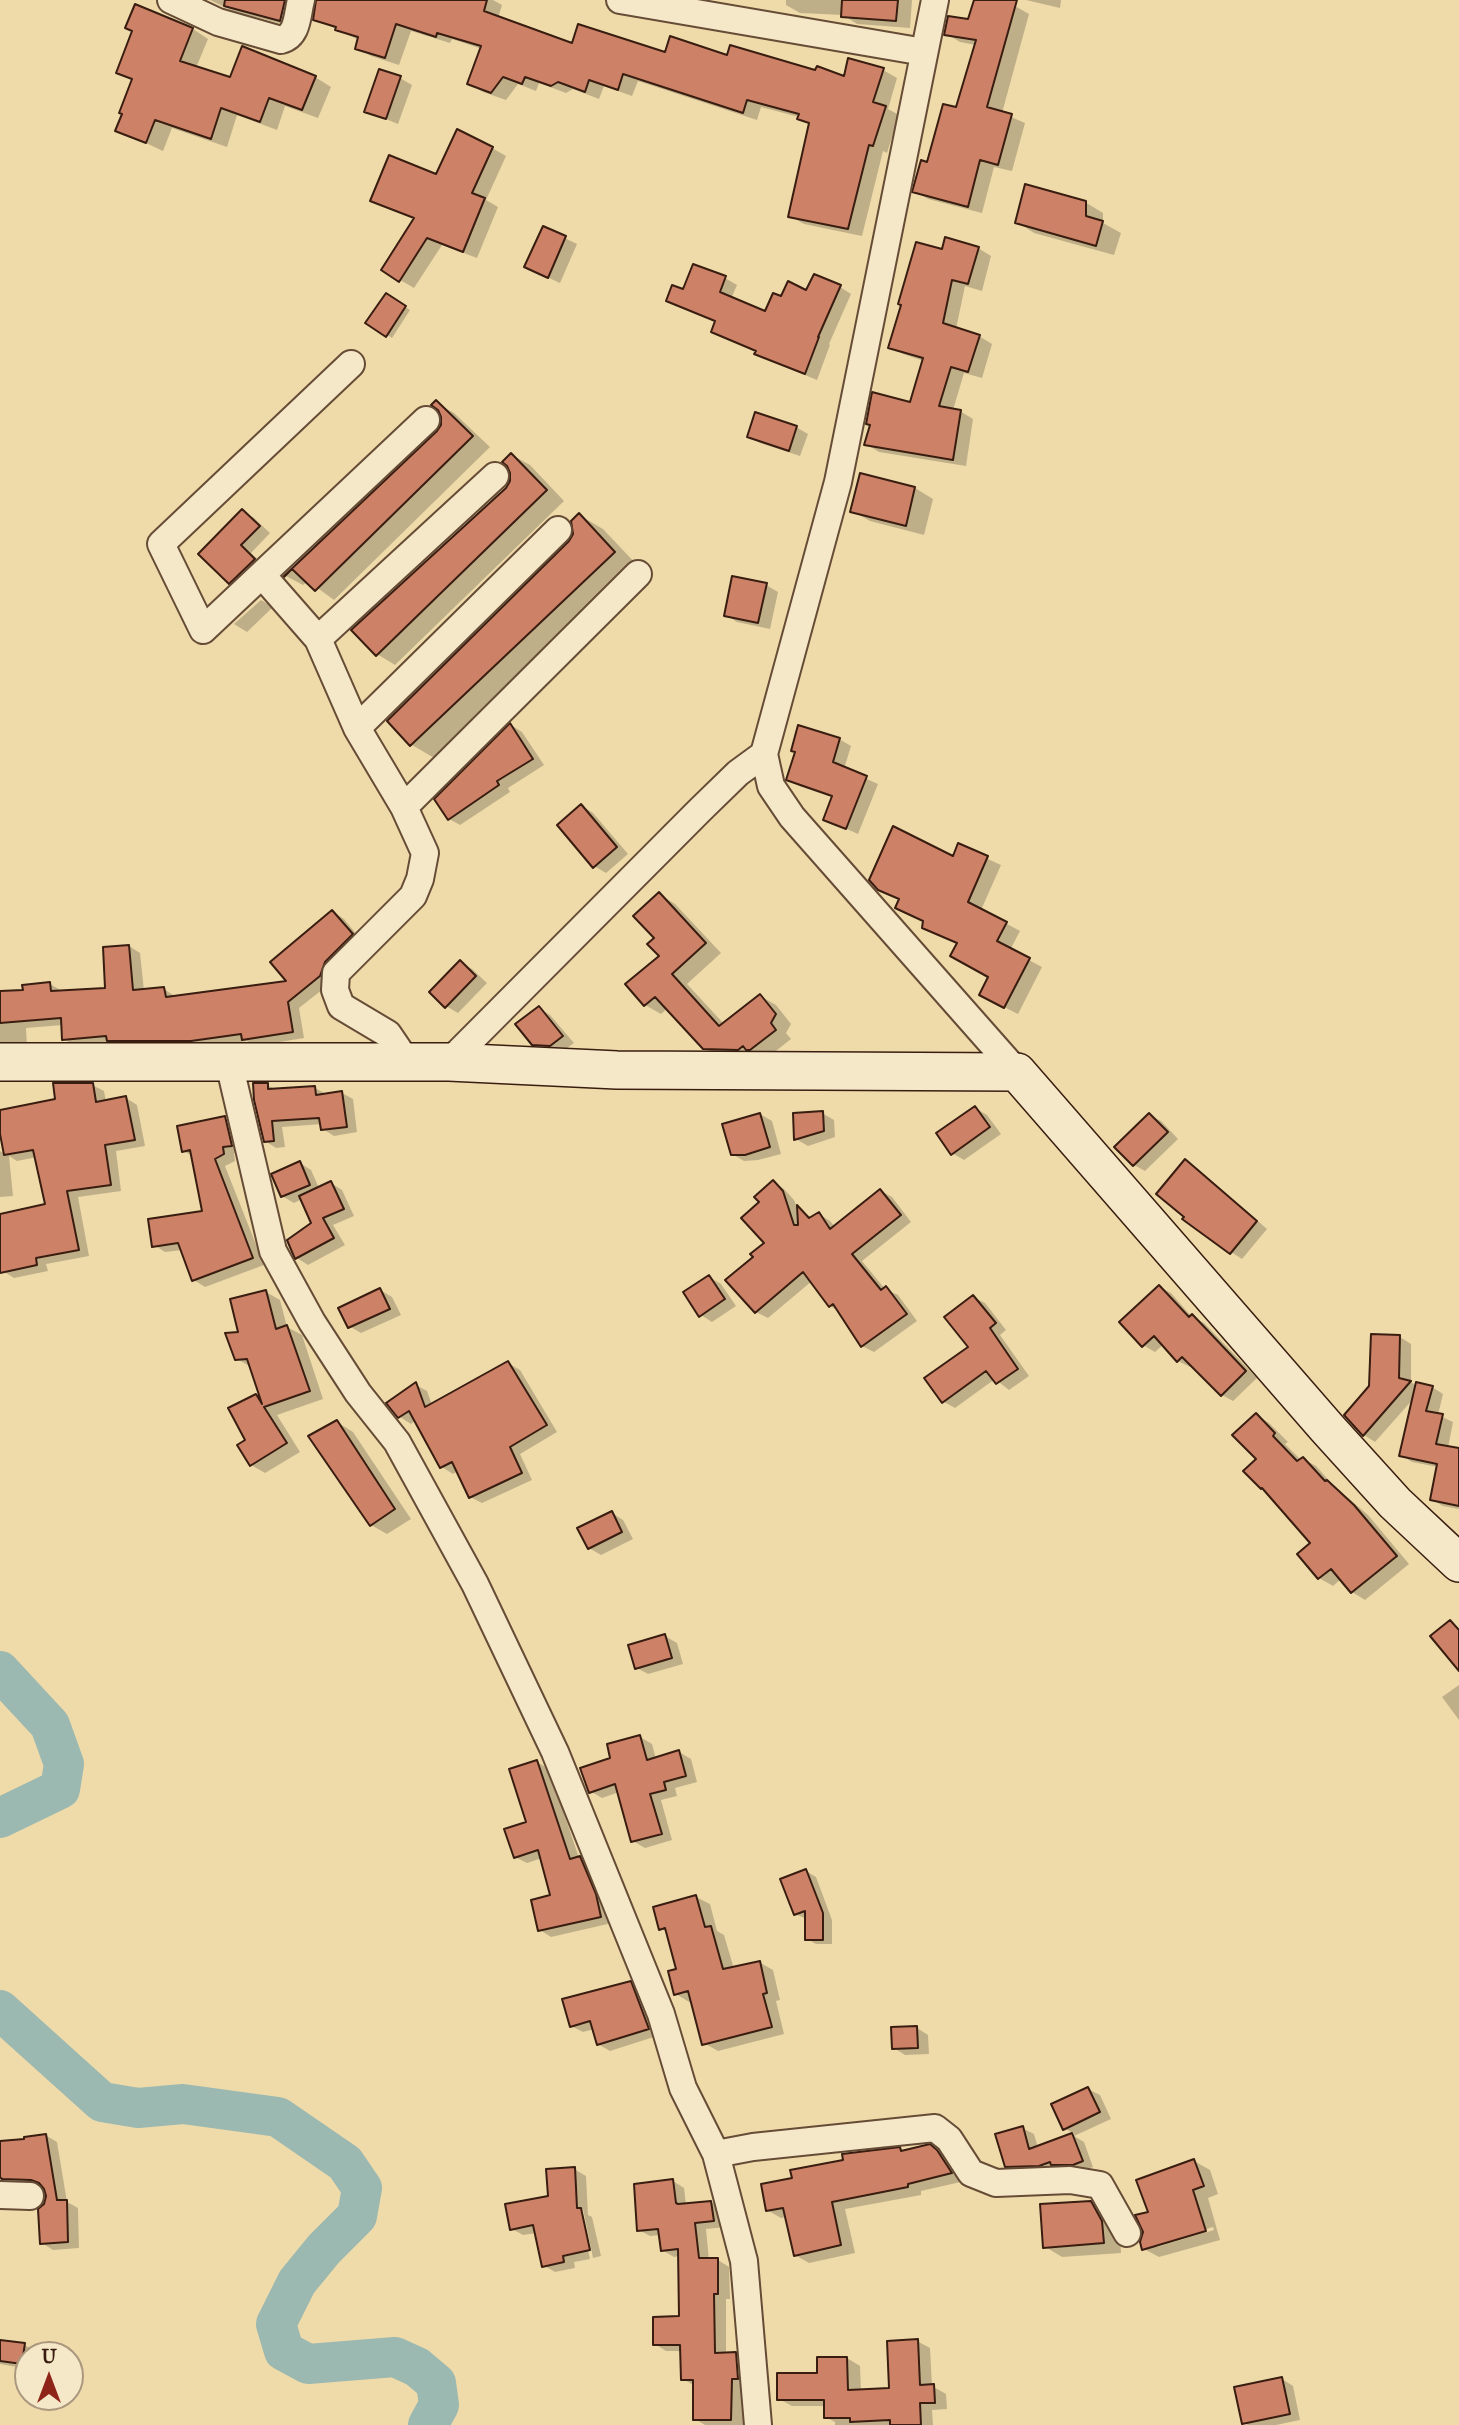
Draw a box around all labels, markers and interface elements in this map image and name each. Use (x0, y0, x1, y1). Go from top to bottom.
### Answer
north arrow (14, 2341, 84, 2411)
text: U (41, 2345, 57, 2368)

